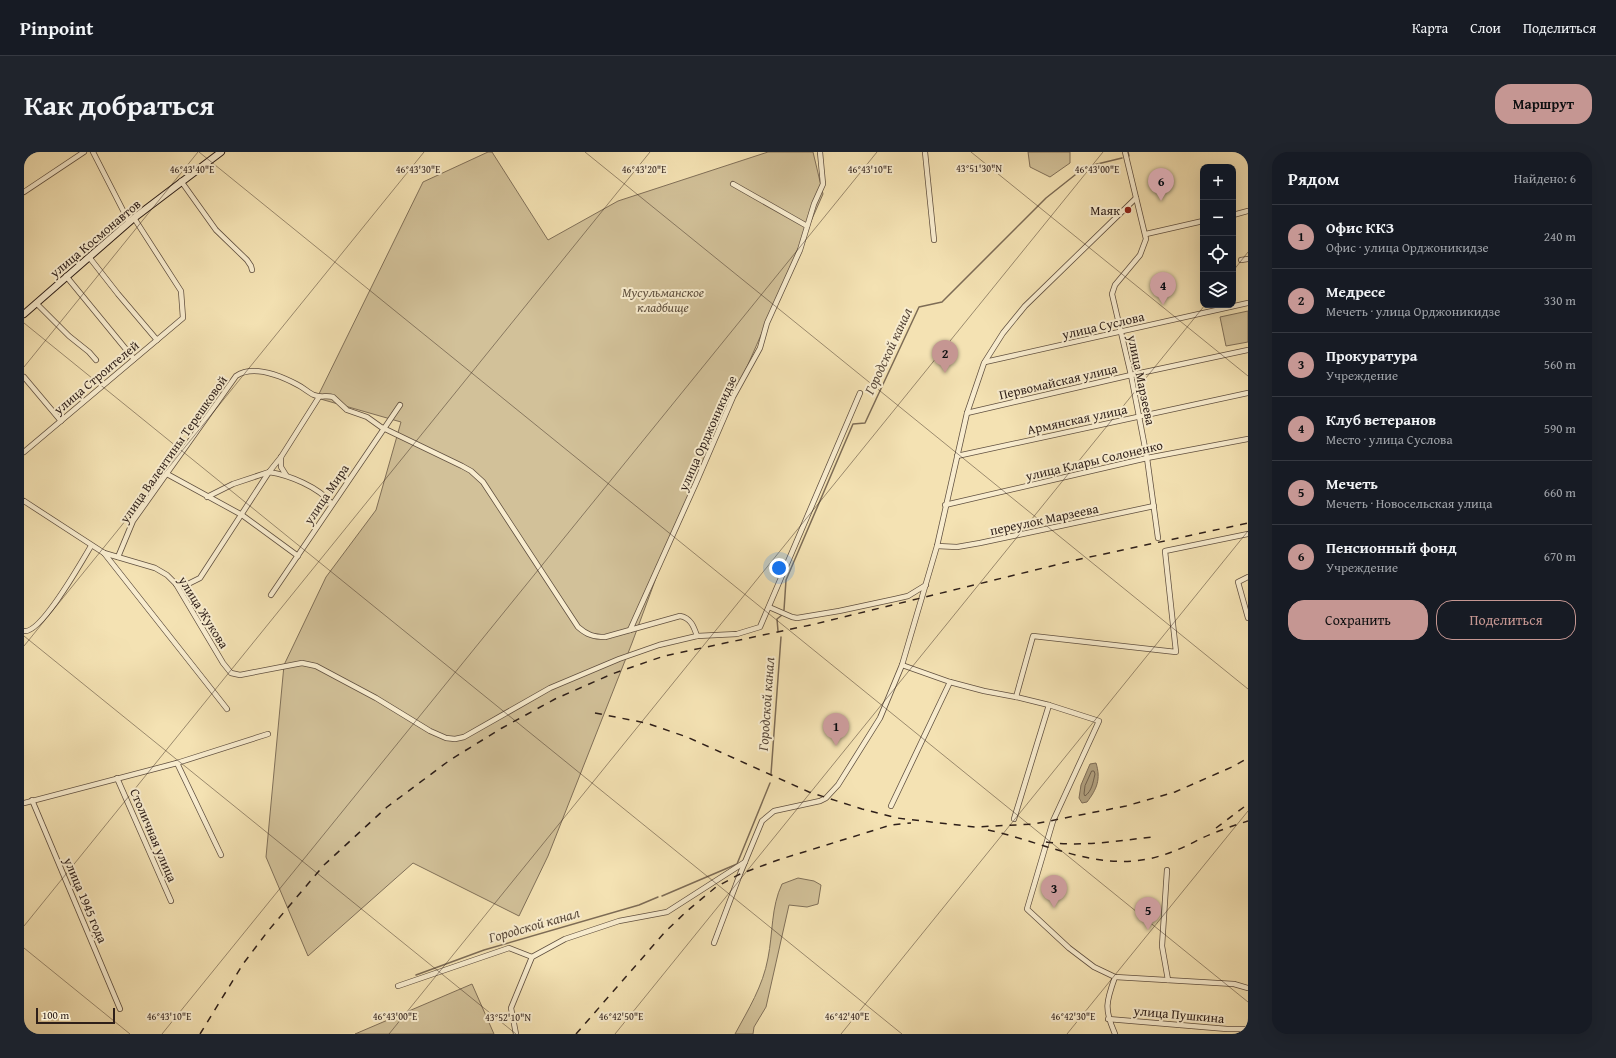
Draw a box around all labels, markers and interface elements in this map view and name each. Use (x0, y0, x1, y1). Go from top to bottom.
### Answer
text: Pinpoint (20, 14, 93, 42)
text: Карта (1412, 18, 1448, 38)
text: Слои (1470, 18, 1501, 38)
text: Поделиться (1523, 18, 1596, 38)
text: Как добраться (24, 84, 214, 125)
button: Маршрут (1495, 84, 1592, 124)
text: 43°51'30"N (956, 161, 1002, 176)
text: 46°43'40"E (170, 162, 214, 177)
text: 46°43'30"E (396, 162, 440, 177)
text: 46°43'20"E (622, 162, 666, 177)
text: 46°43'10"E (848, 162, 892, 177)
text: 46°43'00"E (1075, 162, 1119, 177)
map controls (1200, 164, 1236, 308)
button: + (1200, 164, 1236, 200)
text: Рядом (1288, 166, 1339, 191)
pin: 6 (1148, 168, 1174, 201)
text: Найдено: 6 (1514, 169, 1576, 188)
street label: улица Космонавтов (45, 195, 145, 283)
button: − (1200, 200, 1236, 236)
place label: Маяк (1090, 201, 1120, 220)
marker: Маяк (1123, 205, 1133, 215)
text: Офис ККЗ (1326, 217, 1394, 238)
text: 1 (1298, 227, 1304, 246)
text: 240 m (1544, 227, 1576, 246)
button: locate (1200, 236, 1236, 272)
text: Офис · улица Орджоникидзе (1326, 238, 1489, 257)
pin: 4 (1150, 272, 1176, 305)
button: layers (1200, 272, 1236, 308)
text: Медресе (1326, 281, 1385, 302)
park label: Мусульманское кладбище (622, 283, 704, 317)
text: 2 (1298, 291, 1304, 310)
text: 330 m (1544, 291, 1576, 310)
text: Мечеть · улица Орджоникидзе (1326, 302, 1500, 321)
water label: Городской канал (859, 304, 917, 399)
street label: улица Суслова (1059, 307, 1147, 344)
street label: улица Марзеева (1122, 332, 1161, 428)
street label: улица Строителей (49, 336, 143, 419)
pin: 2 (932, 340, 958, 373)
text: Прокуратура (1326, 345, 1418, 366)
text: 3 (1298, 355, 1304, 374)
text: 560 m (1544, 355, 1576, 374)
street label: Первомайская улица (997, 358, 1120, 404)
text: Учреждение (1326, 366, 1398, 385)
street label: улица Валентины Терешковой (114, 371, 232, 528)
street label: улица Орджоникидзе (673, 372, 741, 495)
street label: Армянская улица (1025, 399, 1130, 439)
text: Клуб ветеранов (1326, 409, 1436, 430)
text: 4 (1298, 419, 1304, 438)
text: 590 m (1544, 419, 1576, 438)
text: Место · улица Суслова (1326, 430, 1453, 449)
street label: улица Клары Солоненко (1023, 435, 1165, 486)
street label: улица Мира (299, 460, 354, 529)
text: Мечеть (1326, 473, 1378, 494)
text: 5 (1298, 483, 1304, 502)
text: 660 m (1544, 483, 1576, 502)
text: Мечеть · Новосельская улица (1326, 494, 1492, 513)
street label: переулок Марзеева (988, 499, 1101, 540)
text: Пенсионный фонд (1326, 537, 1457, 558)
text: 6 (1298, 547, 1304, 566)
text: 670 m (1544, 547, 1576, 566)
your location (769, 558, 789, 578)
text: Учреждение (1326, 558, 1398, 577)
street label: улица Жукова (173, 572, 234, 653)
button: Сохранить (1288, 600, 1428, 640)
button: Поделиться (1436, 600, 1576, 640)
water label: Городской канал (753, 656, 779, 752)
pin: 1 (823, 713, 849, 746)
street label: Столичная улица (125, 785, 182, 886)
street label: улица 1945 года (59, 854, 112, 947)
pin: 3 (1041, 875, 1067, 908)
pin: 5 (1135, 897, 1161, 930)
water label: Городской канал (485, 902, 583, 948)
street label: улица Пушкина (1132, 1001, 1226, 1028)
scale bar (36, 1006, 115, 1025)
text: 100 m (42, 1007, 69, 1023)
text: 46°43'10"E (147, 1009, 191, 1024)
text: 46°43'00"E (373, 1009, 417, 1024)
text: 46°42'50"E (599, 1009, 643, 1024)
text: 46°42'40"E (825, 1009, 869, 1024)
text: 46°42'30"E (1051, 1009, 1095, 1024)
text: 43°52'10"N (485, 1010, 531, 1025)

